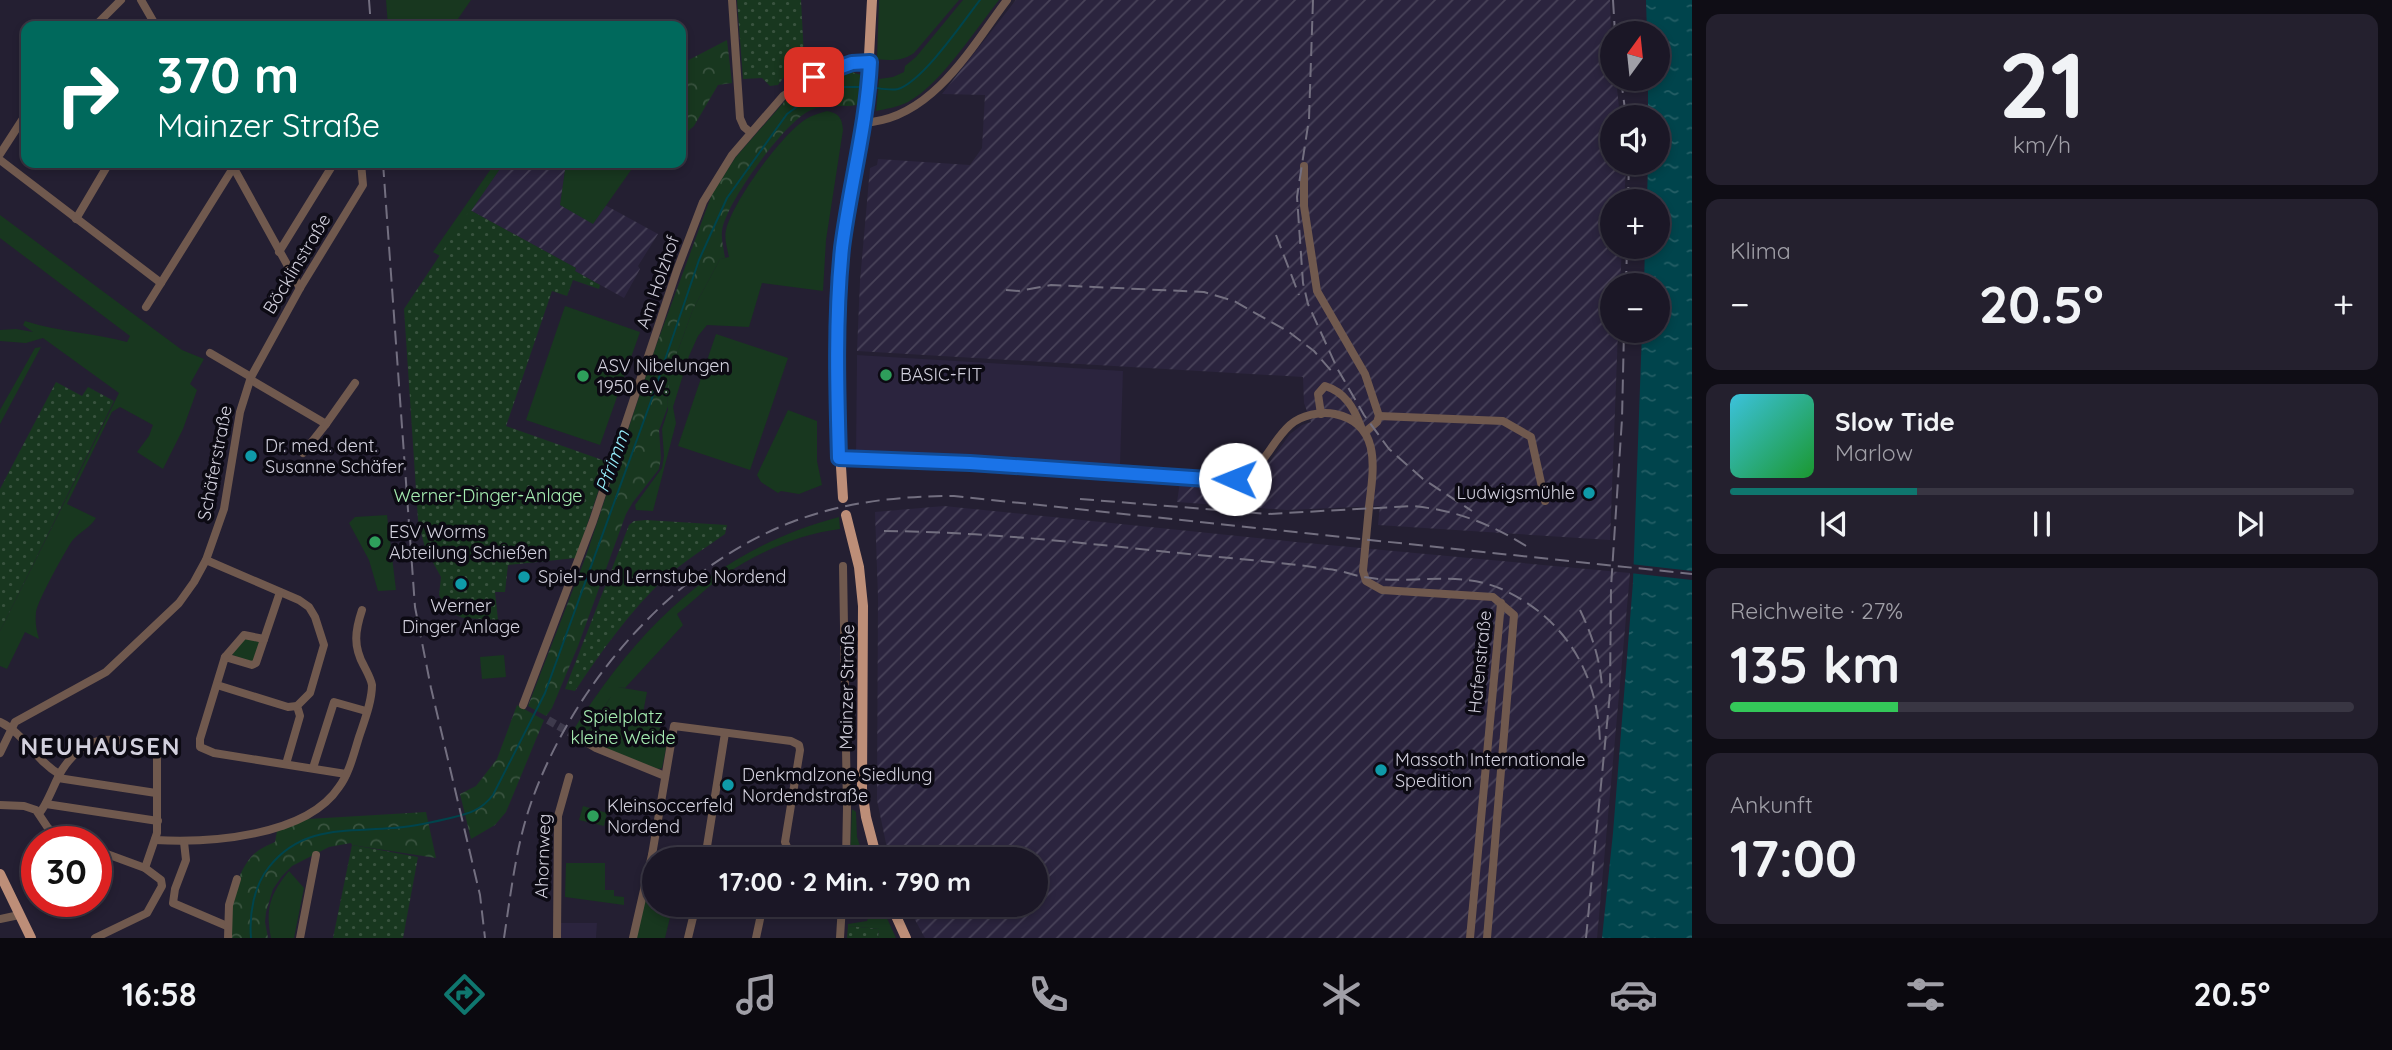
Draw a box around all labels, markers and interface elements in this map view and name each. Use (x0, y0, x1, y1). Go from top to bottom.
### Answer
north arrow (1600, 21, 1670, 91)
map controls (1600, 21, 1670, 343)
text: 21 (1998, 27, 2086, 141)
text: 370 m (157, 44, 299, 105)
pin (784, 47, 844, 107)
icon: right (42, 49, 133, 140)
icon: arrive (795, 58, 833, 96)
text: Mainzer Straße (157, 105, 380, 145)
button: sound (1600, 105, 1670, 175)
text: km/h (2013, 130, 2071, 159)
button: + (1600, 189, 1670, 259)
street label: Böcklinstraße (258, 209, 336, 318)
street label: Am Holzhof (631, 232, 684, 332)
text: Klima (1730, 236, 1791, 265)
text: 20.5° (1979, 271, 2104, 336)
button: − (1600, 273, 1670, 343)
text: − (1730, 280, 1750, 328)
text: + (2333, 280, 2354, 328)
place label: ASV Nibelungen 1950 e.V. (597, 354, 730, 398)
place label: BASIC-FIT (900, 363, 982, 386)
marker: BASIC-FIT (878, 367, 894, 383)
marker: ASV Nibelungen 1950 e.V. (575, 368, 591, 384)
street label: Schäferstraße (192, 403, 237, 522)
text: Slow Tide (1835, 405, 1955, 438)
water label: Pfrimm (590, 426, 635, 495)
place label: Dr. med. dent. Susanne Schäfer (265, 434, 404, 478)
text: Marlow (1835, 438, 1913, 467)
position arrow (1198, 442, 1272, 516)
marker: Dr. med. dent. Susanne Schäfer (243, 448, 259, 464)
place label: Ludwigsmühle (1456, 481, 1575, 504)
park label: Werner-Dinger-Anlage (393, 484, 583, 507)
marker: Ludwigsmühle (1581, 485, 1597, 501)
icon: previous (1815, 505, 1853, 543)
icon: pause (2023, 505, 2061, 543)
icon: next (2231, 505, 2269, 543)
place label: ESV Worms Abteilung Schießen (389, 520, 548, 564)
marker: ESV Worms Abteilung Schießen (367, 534, 383, 550)
place label: Spiel- und Lernstube Nordend (538, 565, 786, 588)
marker: Spiel- und Lernstube Nordend (516, 569, 532, 585)
marker: Werner Dinger Anlage (453, 576, 469, 592)
place label: Werner Dinger Anlage (402, 594, 520, 638)
text: Reichweite · 27% (1730, 596, 1903, 625)
street label: Hafenstraße (1463, 609, 1496, 715)
street label: Mainzer Straße (834, 624, 859, 750)
text: 135 km (1730, 631, 1900, 696)
park label: Spielplatz kleine Weide (570, 705, 676, 749)
district label: NEUHAUSEN (20, 731, 182, 761)
place label: Massoth Internationale Spedition (1395, 748, 1585, 792)
marker: Massoth Internationale Spedition (1373, 762, 1389, 778)
place label: Denkmalzone Siedlung Nordendstraße (742, 763, 933, 807)
marker: Denkmalzone Siedlung Nordendstraße (720, 777, 736, 793)
text: Ankunft (1730, 790, 1813, 819)
place label: Kleinsoccerfeld Nordend (607, 794, 733, 838)
marker: Kleinsoccerfeld Nordend (585, 808, 601, 824)
street label: Ahornweg (530, 813, 555, 899)
text: 17:00 (1730, 825, 1857, 890)
speed limit sign: 30 (21, 826, 112, 917)
text: 17:00 · 2 Min. · 790 m (719, 865, 971, 898)
icon: directions (440, 970, 489, 1019)
icon: music (732, 970, 781, 1019)
icon: phone (1024, 970, 1073, 1019)
icon: climate (1317, 970, 1366, 1019)
icon: car (1609, 970, 1658, 1019)
icon: filters (1901, 970, 1950, 1019)
text: 16:58 (122, 974, 197, 1014)
text: 20.5° (2193, 974, 2270, 1014)

